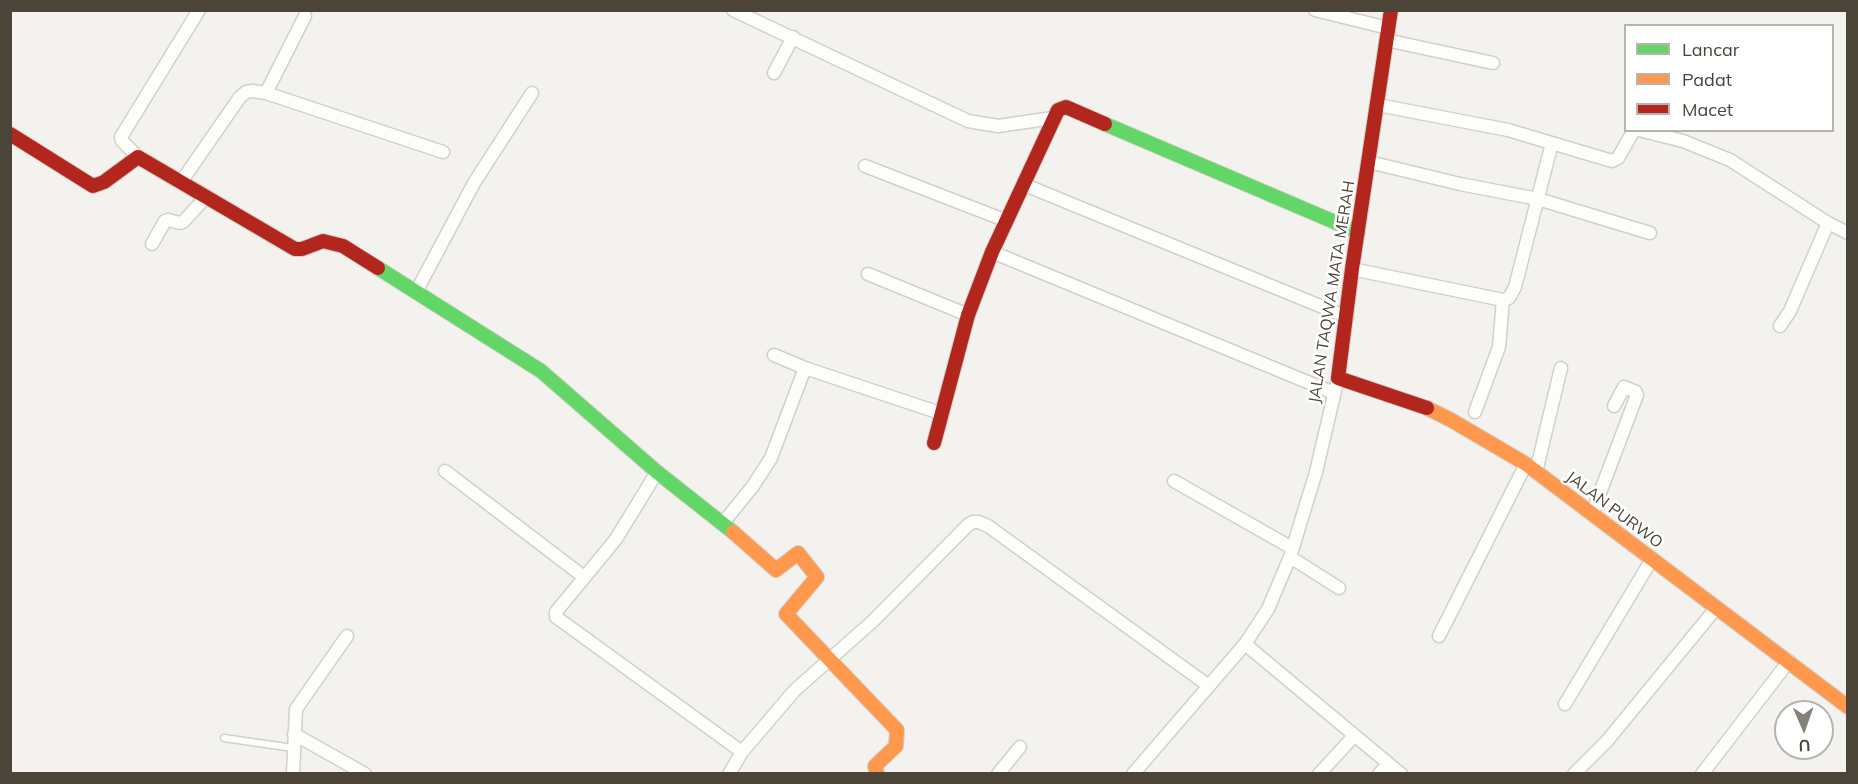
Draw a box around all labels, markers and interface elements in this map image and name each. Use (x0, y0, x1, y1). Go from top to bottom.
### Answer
legend (1624, 24, 1834, 132)
text: Lancar (1682, 38, 1739, 61)
text: Padat (1682, 68, 1732, 91)
text: Macet (1682, 98, 1733, 121)
street label: JALAN TAQWA MATA MERAH (1305, 179, 1359, 405)
street label: JALAN PURWO (1562, 467, 1666, 553)
north arrow (1774, 700, 1834, 760)
text: U (1798, 736, 1811, 756)

